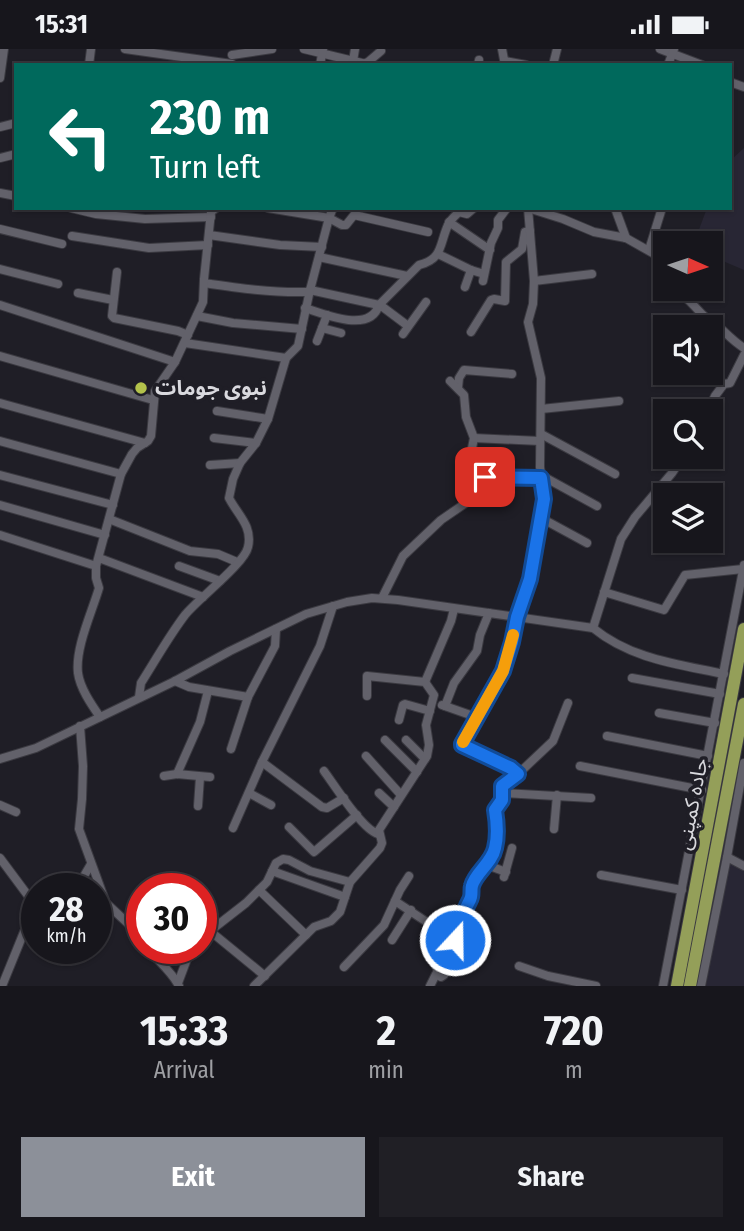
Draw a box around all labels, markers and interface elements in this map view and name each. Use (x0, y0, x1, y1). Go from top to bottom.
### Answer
text: 15:31 (35, 9, 88, 40)
text: 230 m (150, 88, 270, 147)
icon: left (35, 91, 126, 182)
text: Turn left (150, 148, 260, 186)
north arrow (653, 231, 723, 301)
map controls (653, 231, 723, 553)
button: sound (653, 315, 723, 385)
place label: نبوی جومات (155, 375, 267, 401)
marker: نبوی جومات (133, 380, 149, 396)
button: search (653, 399, 723, 469)
pin (455, 447, 515, 507)
icon: arrive (466, 458, 504, 496)
button: layers (653, 483, 723, 553)
street label: جاده کمپنی (670, 756, 714, 852)
speed limit sign: 30 (126, 873, 217, 964)
text: 28 (49, 888, 84, 930)
position arrow (418, 903, 492, 977)
text: km/h (46, 925, 87, 947)
text: 15:33 (140, 1006, 228, 1056)
text: 2 (376, 1006, 396, 1056)
text: 720 (544, 1006, 604, 1056)
text: Arrival (154, 1056, 215, 1084)
text: min (368, 1056, 404, 1084)
text: m (565, 1056, 583, 1084)
button: Exit (21, 1137, 365, 1217)
button: Share (379, 1137, 723, 1217)

